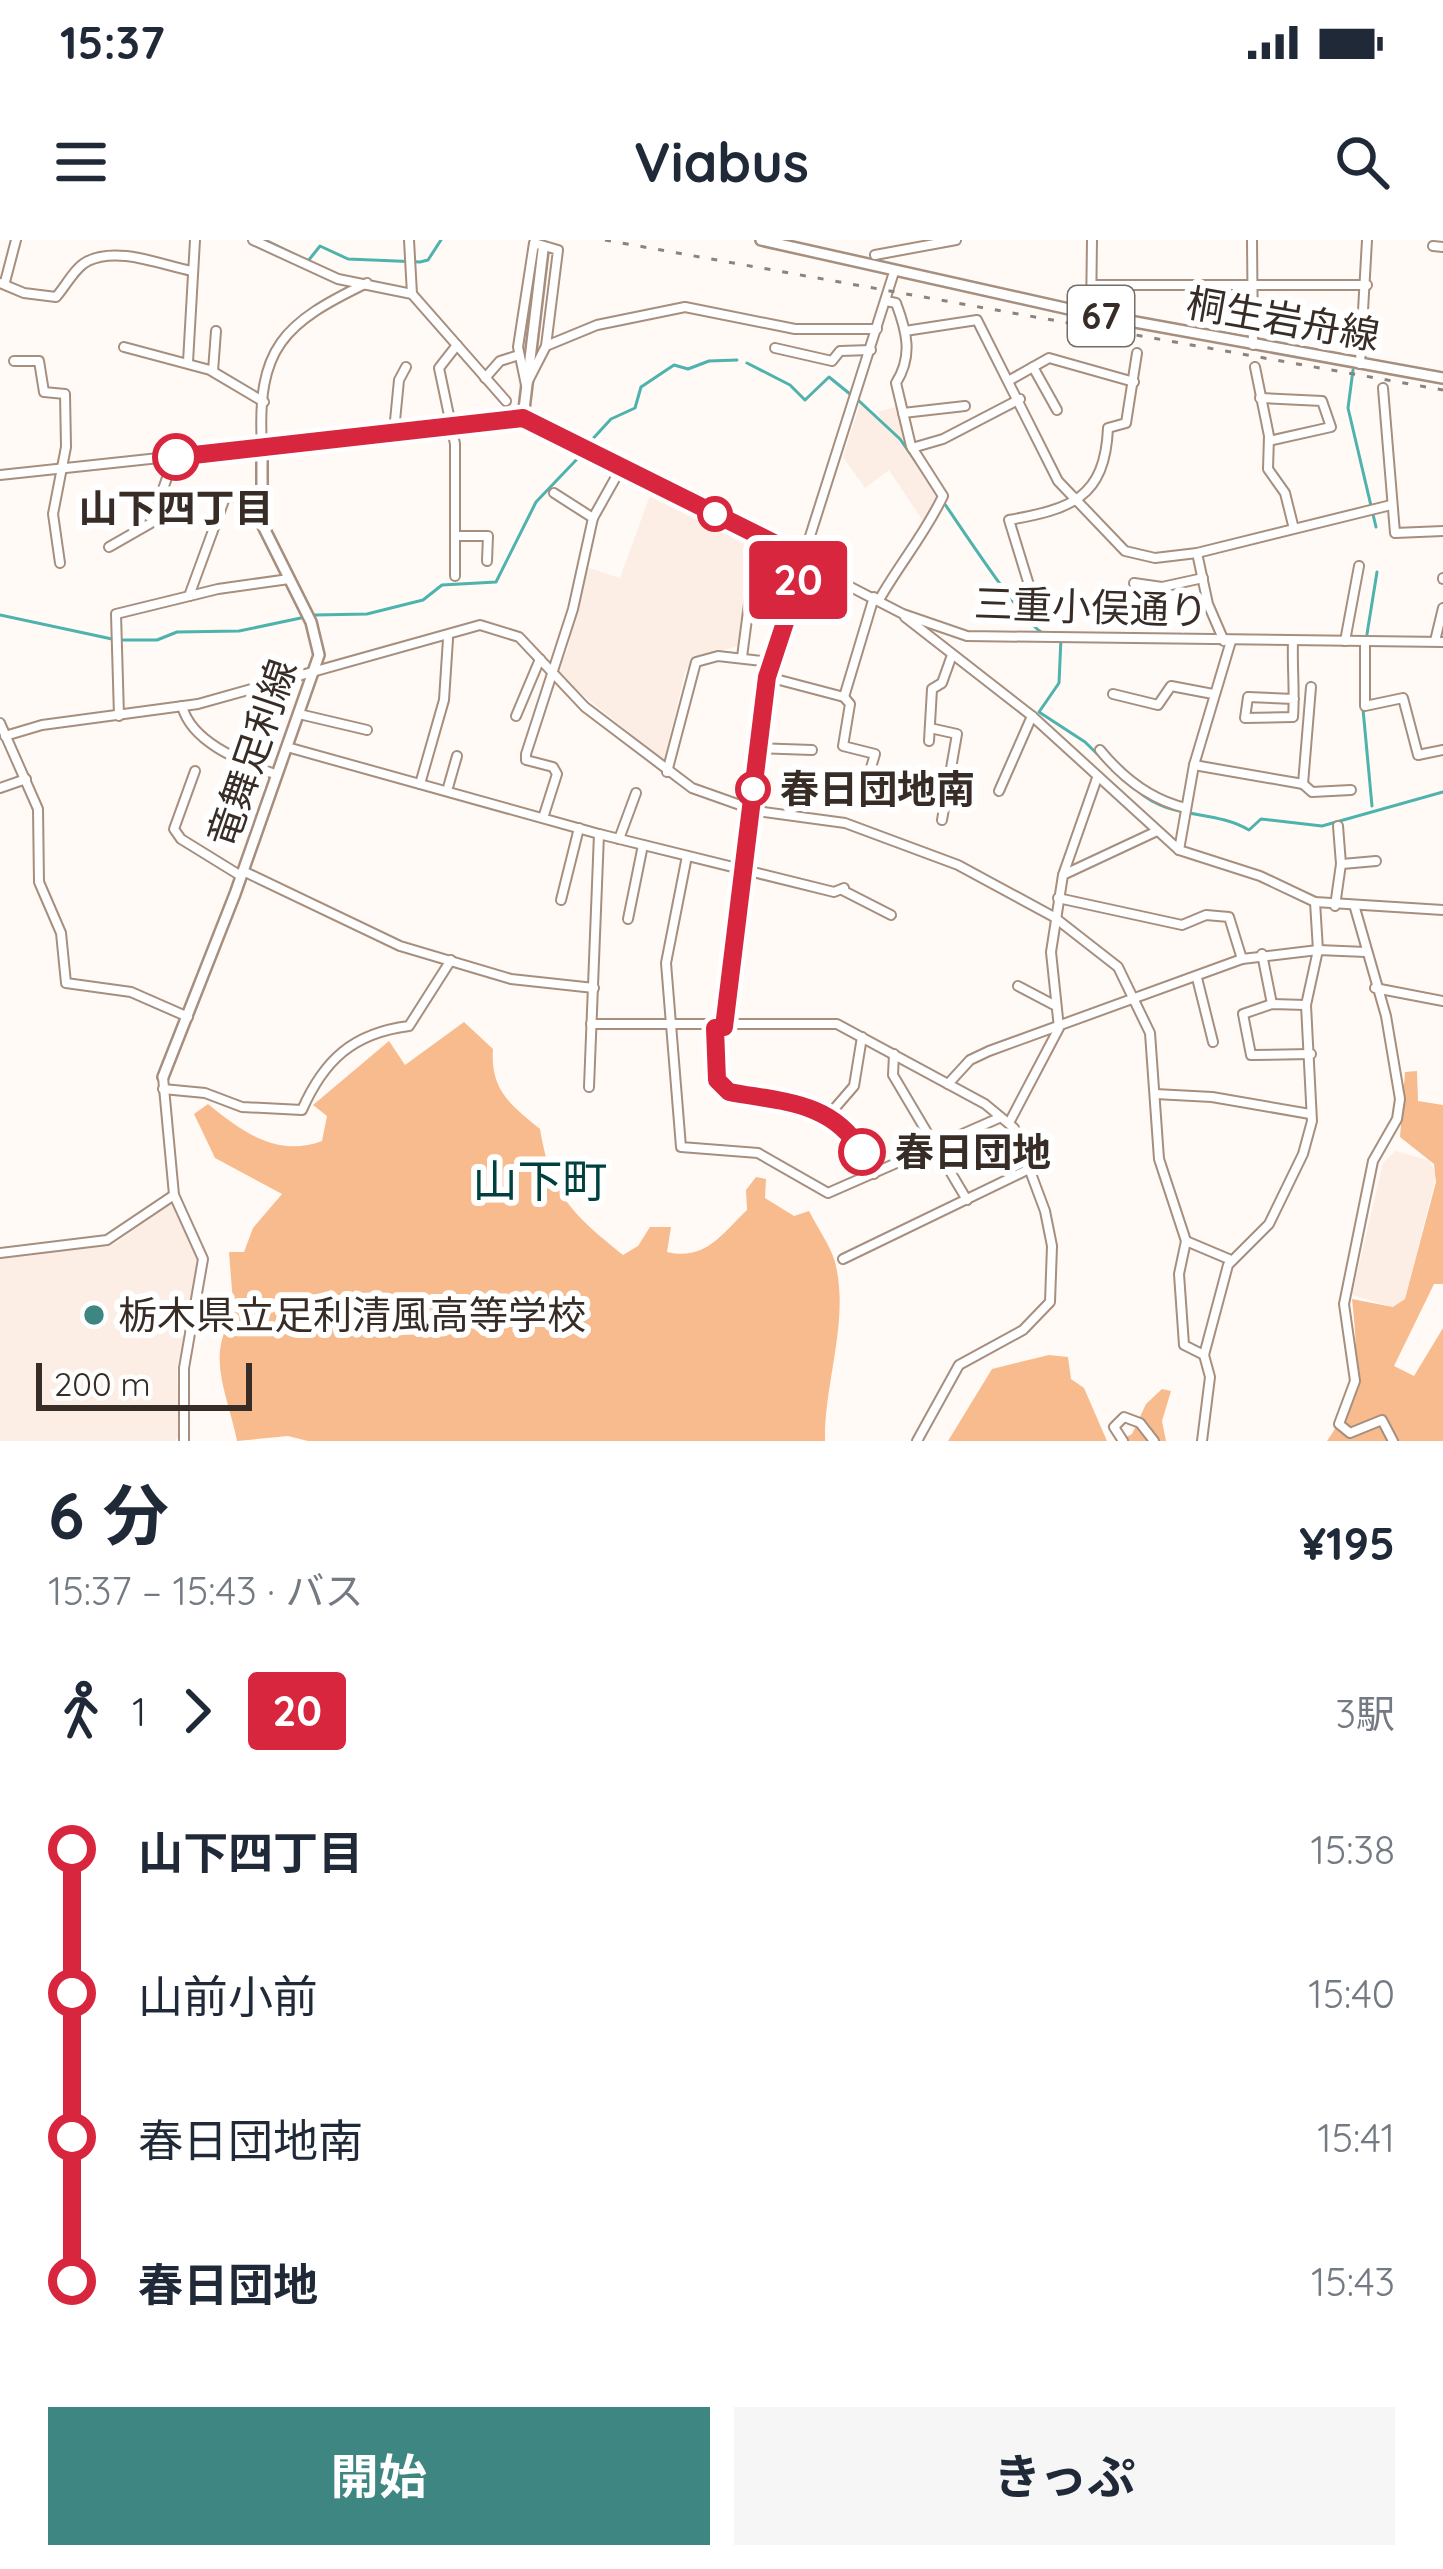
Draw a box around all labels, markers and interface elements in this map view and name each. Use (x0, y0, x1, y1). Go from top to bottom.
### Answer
text: 15:37 (60, 14, 165, 70)
text: Viabus (634, 128, 809, 196)
icon: menu (48, 129, 114, 195)
icon: search (1329, 129, 1395, 195)
street label: 桐生岩舟線 (1183, 277, 1383, 360)
road number: 67 (1068, 286, 1134, 346)
marker: 山下四丁目 (154, 435, 198, 479)
place label: 山下四丁目 (78, 483, 274, 532)
unlabelled marker (699, 498, 731, 530)
line badge: 20 (744, 541, 852, 619)
text: 20 (773, 553, 823, 606)
street label: 三重小俣通り (973, 578, 1209, 635)
street label: 竜舞足利線 (197, 653, 306, 853)
place label: 春日団地南 (780, 764, 975, 813)
marker: 春日団地南 (737, 773, 769, 805)
place label: 春日団地 (895, 1127, 1051, 1176)
marker: 春日団地 (840, 1130, 884, 1174)
district label: 山下町 (472, 1152, 608, 1208)
place label: 栃木県立足利清風高等学校 (118, 1290, 586, 1339)
marker: 栃木県立足利清風高等学校 (81, 1302, 107, 1328)
scale bar (36, 1357, 252, 1410)
text: 200 m (54, 1363, 151, 1404)
text: 6 分 (48, 1473, 169, 1556)
text: ¥195 (1299, 1515, 1395, 1571)
text: 15:37 – 15:43 · バス (48, 1566, 363, 1615)
icon: walk (48, 1678, 114, 1744)
icon: forward (164, 1678, 230, 1744)
text: 20 (272, 1684, 322, 1737)
text: 1 (132, 1687, 146, 1736)
text: 3駅 (1336, 1689, 1395, 1738)
text: 山下四丁目 (138, 1824, 363, 1880)
text: 15:38 (1311, 1825, 1395, 1874)
text: 山前小前 (138, 1968, 318, 2024)
text: 15:40 (1308, 1969, 1395, 2018)
text: 春日団地南 (138, 2112, 363, 2168)
text: 15:41 (1317, 2113, 1395, 2162)
text: 春日団地 (138, 2256, 318, 2312)
text: 15:43 (1311, 2257, 1395, 2306)
button: 開始 (48, 2407, 710, 2545)
button: きっぷ (734, 2407, 1395, 2545)

